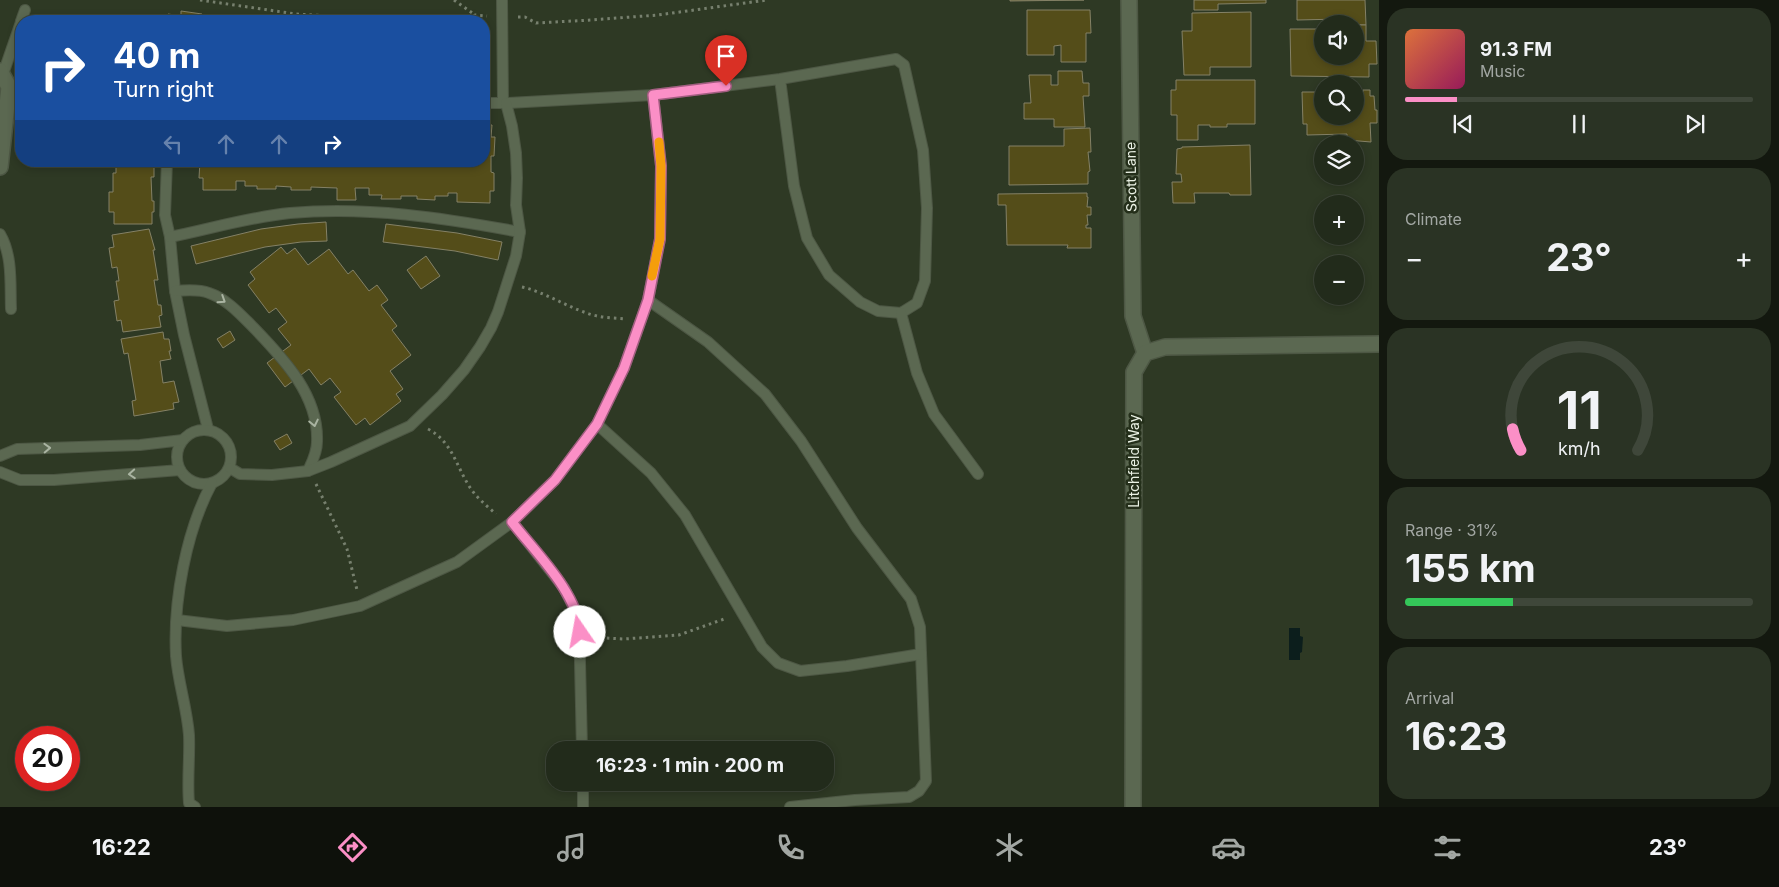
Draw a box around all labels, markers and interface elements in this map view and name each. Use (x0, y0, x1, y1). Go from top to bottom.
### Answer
map controls (1314, 15, 1364, 305)
button: sound (1314, 15, 1364, 65)
text: 40 m (113, 34, 201, 76)
icon: right (30, 35, 95, 100)
pin (705, 35, 747, 86)
text: 91.3 FM (1480, 38, 1552, 61)
icon: arrive (712, 42, 740, 70)
text: Music (1480, 61, 1525, 81)
button: search (1314, 75, 1364, 125)
text: Turn right (113, 76, 214, 102)
icon: previous (1449, 110, 1477, 138)
icon: pause (1565, 110, 1593, 138)
icon: next (1681, 110, 1709, 138)
icon: left (159, 130, 187, 158)
icon: ahead (212, 130, 240, 158)
icon: ahead (265, 130, 293, 158)
icon: right (318, 130, 346, 158)
button: layers (1314, 135, 1364, 185)
street label: Scott Lane (1121, 142, 1140, 212)
button: + (1314, 195, 1364, 245)
text: Climate (1405, 209, 1462, 229)
text: 23° (1546, 234, 1612, 280)
text: − (1405, 241, 1424, 275)
text: + (1734, 241, 1753, 275)
button: − (1314, 255, 1364, 305)
one-way arrow (216, 293, 225, 303)
text: 11 (1557, 379, 1601, 442)
street label: Litchfield Way (1125, 414, 1142, 508)
one-way arrow (309, 418, 319, 427)
text: km/h (1558, 438, 1600, 459)
one-way arrow (44, 443, 52, 454)
one-way arrow (127, 468, 135, 479)
text: Range · 31% (1405, 520, 1499, 540)
text: 155 km (1405, 545, 1536, 591)
position arrow (553, 605, 605, 657)
text: Arrival (1405, 688, 1454, 708)
text: 16:23 (1405, 713, 1507, 759)
speed limit sign: 20 (15, 726, 80, 791)
text: 16:23 · 1 min · 200 m (596, 754, 784, 777)
icon: directions (335, 830, 370, 865)
icon: music (554, 830, 589, 865)
icon: phone (773, 830, 808, 865)
icon: climate (992, 830, 1027, 865)
icon: car (1211, 830, 1246, 865)
icon: filters (1430, 830, 1465, 865)
text: 16:22 (92, 834, 151, 860)
text: 23° (1649, 834, 1687, 860)

